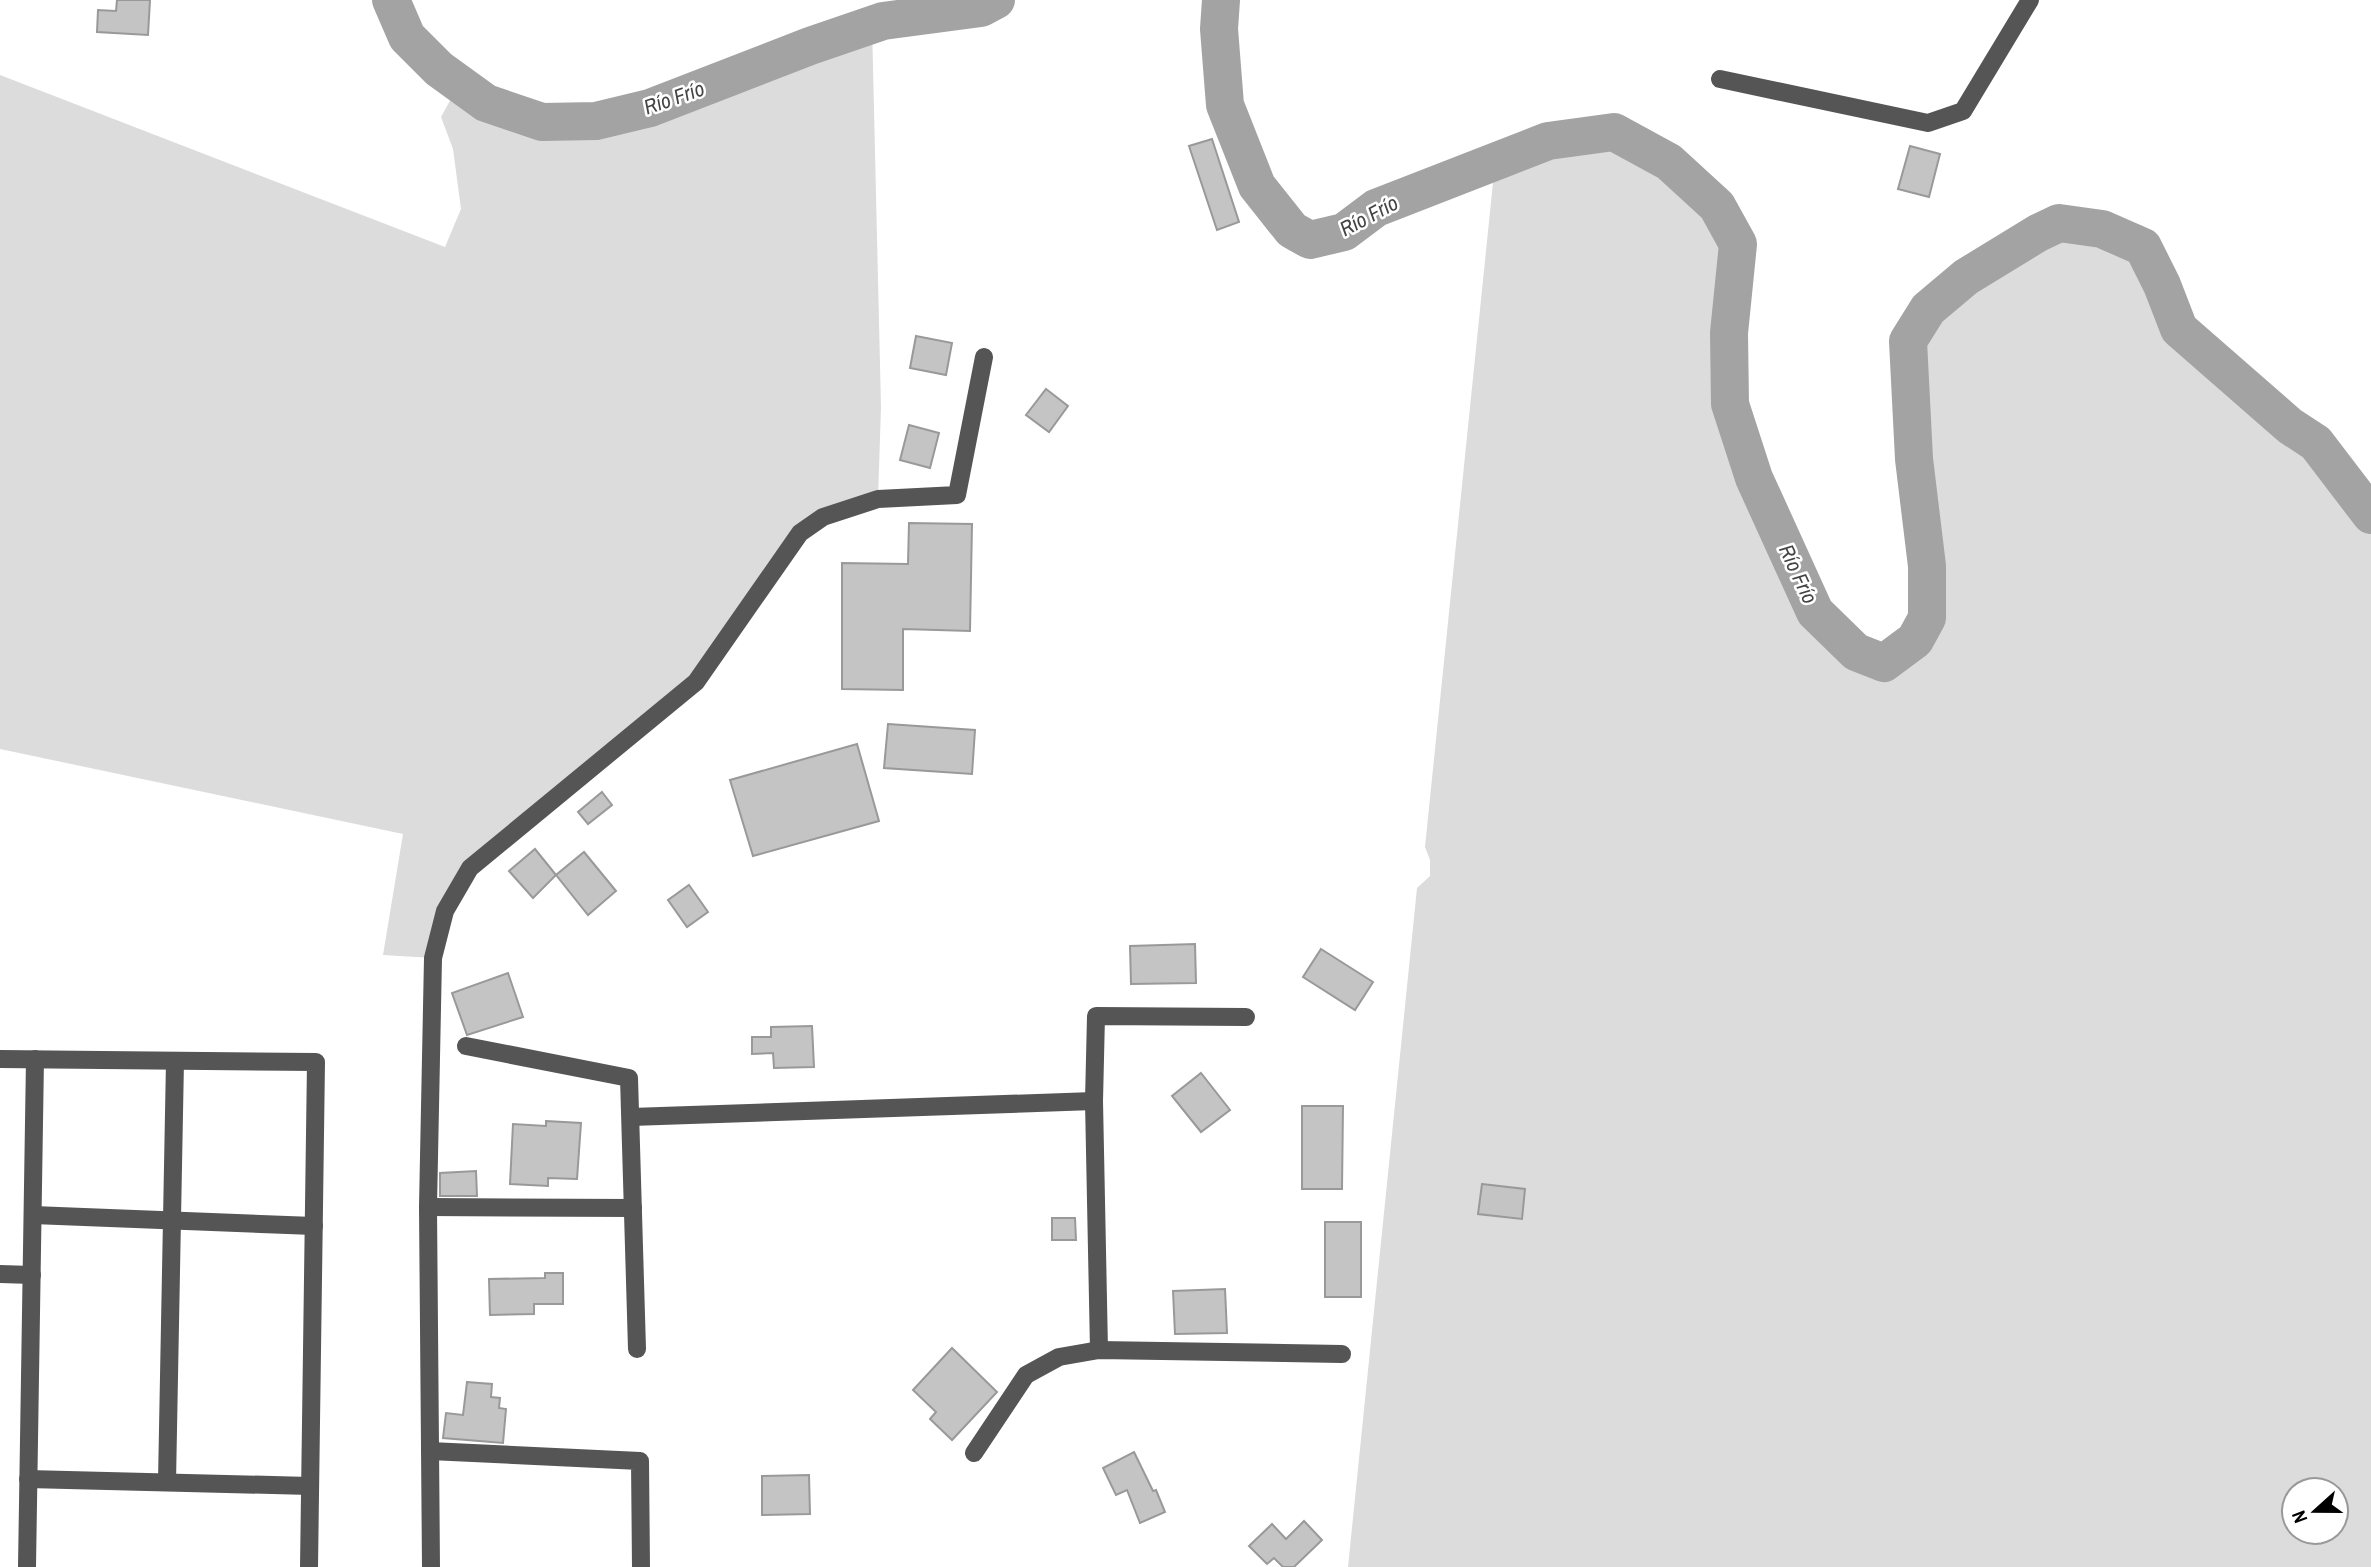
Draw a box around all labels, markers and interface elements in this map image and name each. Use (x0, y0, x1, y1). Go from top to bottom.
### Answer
water label: Río Frío (640, 74, 708, 121)
water label: Río Frío (1334, 188, 1403, 243)
water label: Río Frío (1772, 539, 1825, 608)
north arrow (2280, 1476, 2350, 1546)
text: N (2285, 1507, 2313, 1527)

